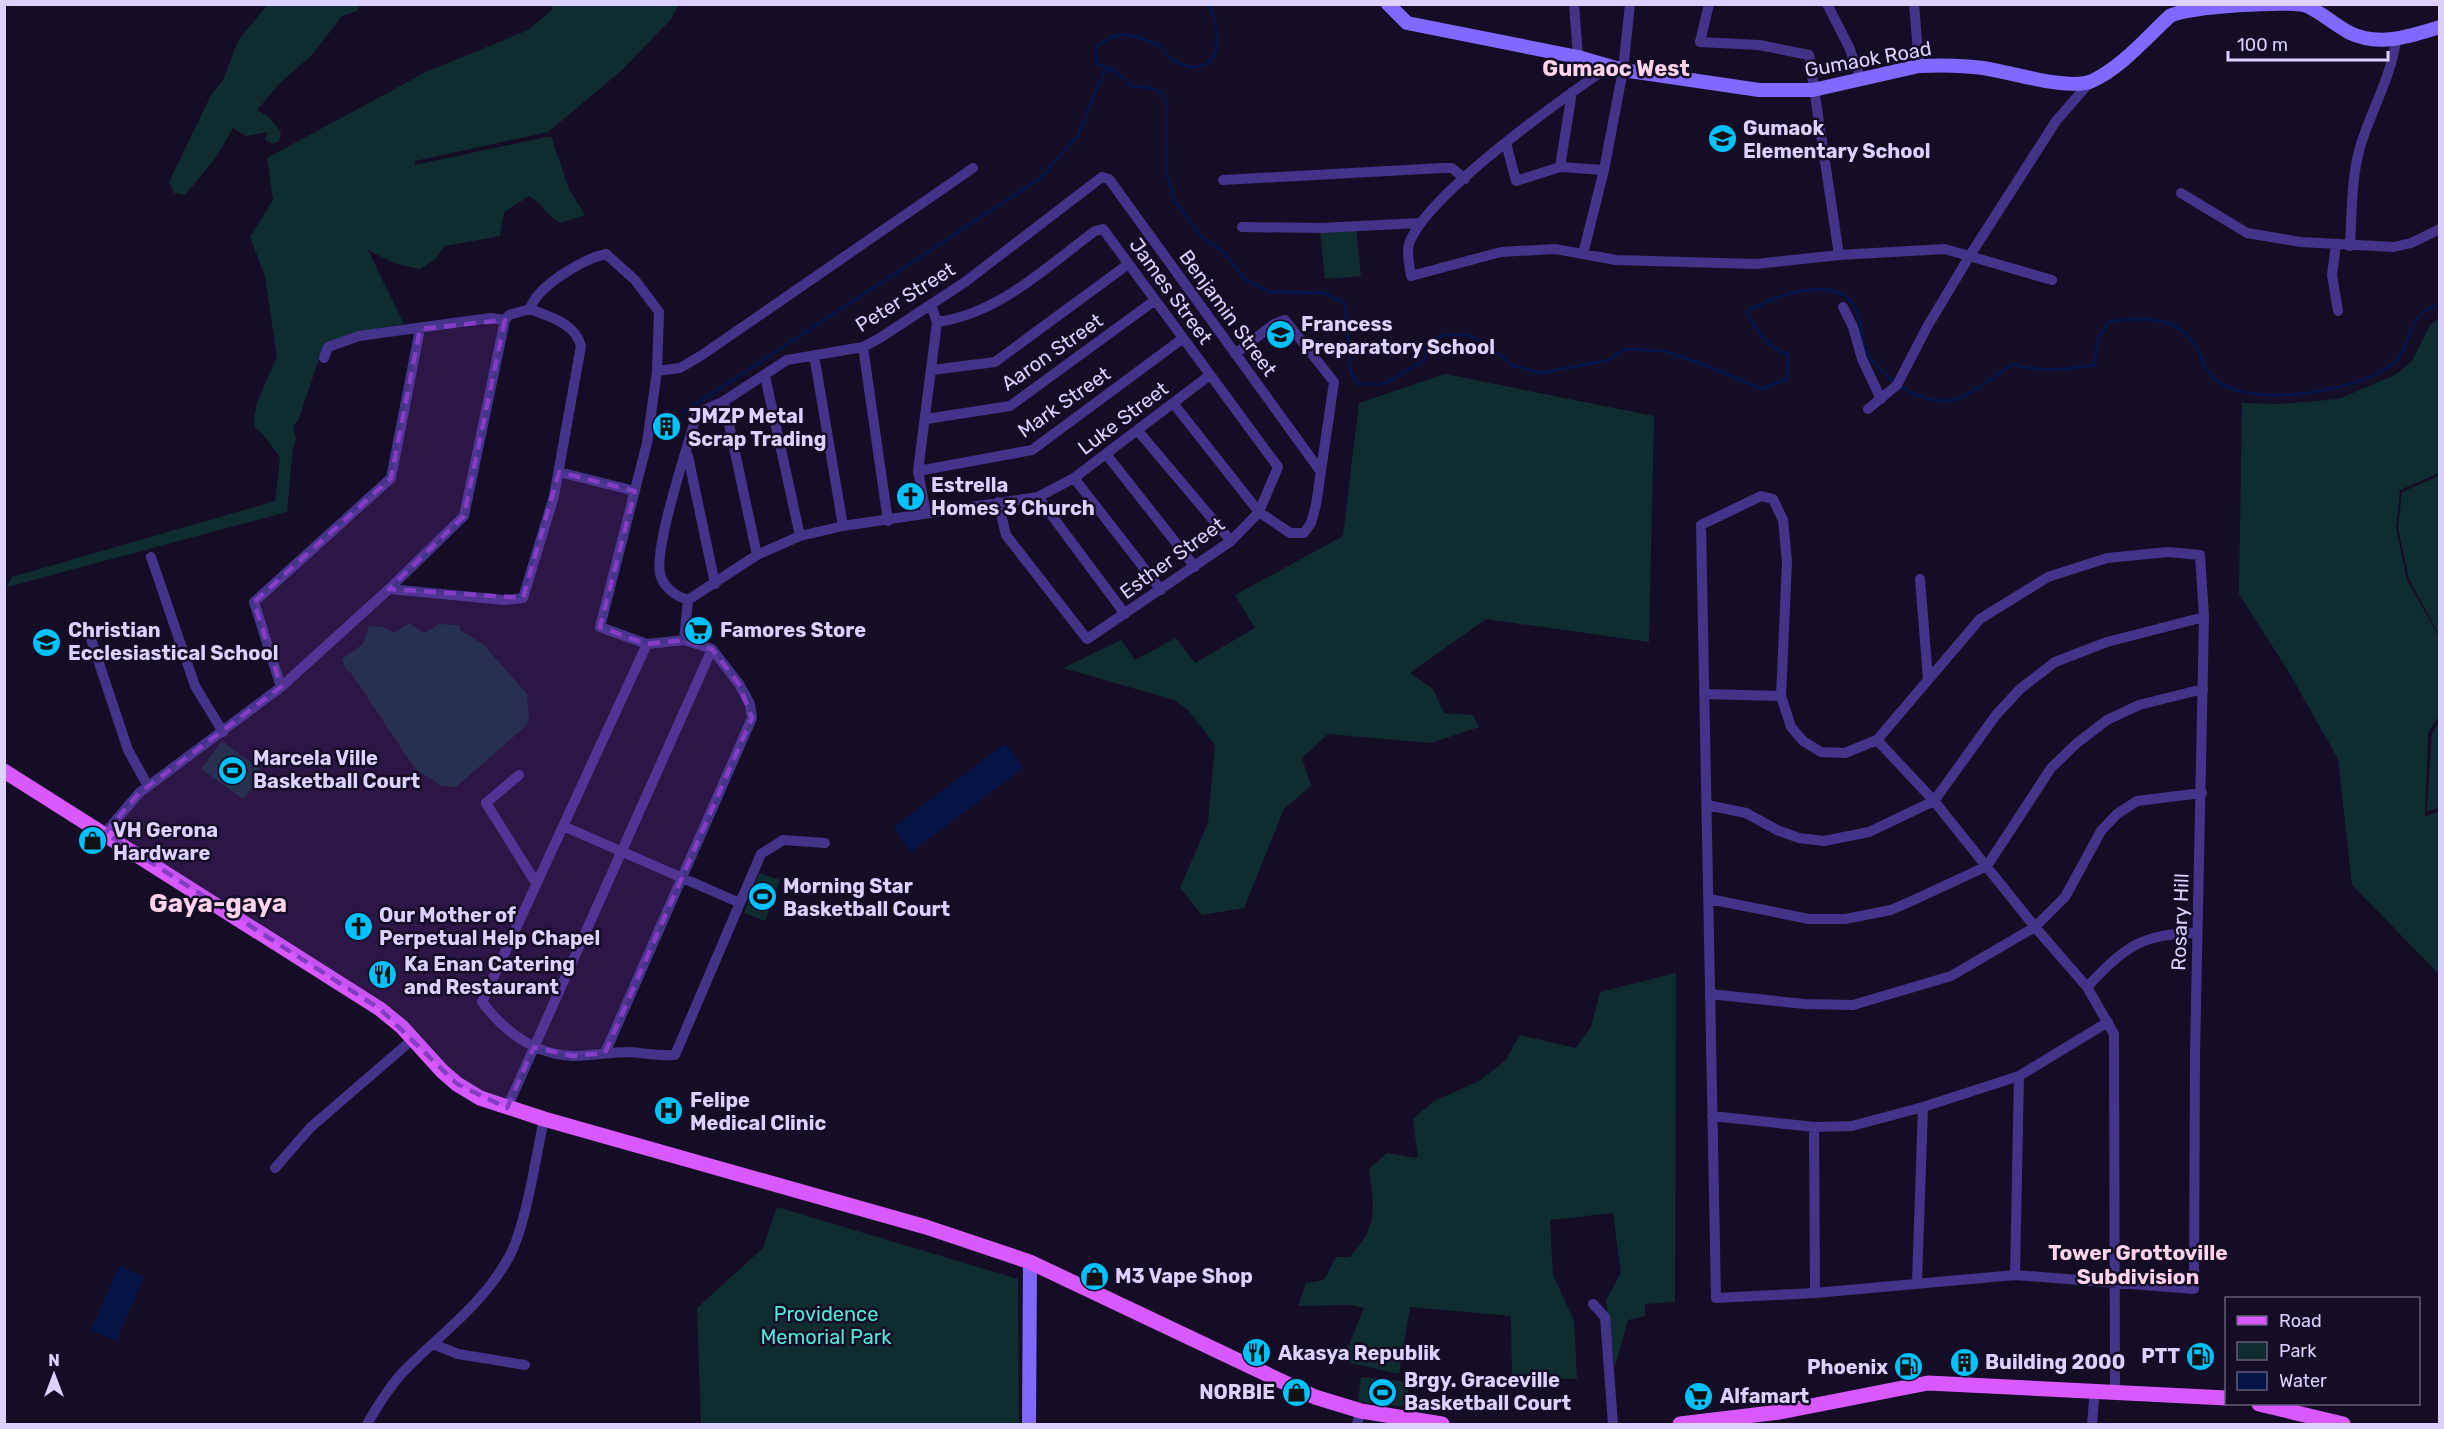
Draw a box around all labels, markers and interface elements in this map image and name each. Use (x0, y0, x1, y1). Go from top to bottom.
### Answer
scale bar (2228, 24, 2388, 62)
text: 100 m (2237, 34, 2288, 56)
street label: Gumaok Road (1803, 36, 1933, 82)
district label: Gumaoc West (1542, 55, 1690, 82)
place label: Gumaok Elementary School (1743, 116, 1930, 163)
school or university icon: Gumaok Elementary School (1706, 123, 1738, 155)
street label: James Street (1124, 233, 1218, 349)
street label: Benjamin Street (1174, 245, 1282, 381)
street label: Peter Street (851, 257, 959, 337)
street label: Aaron Street (997, 308, 1107, 396)
place label: Francess Preparatory School (1301, 312, 1495, 359)
school or university icon: Francess Preparatory School (1264, 319, 1296, 351)
street label: Mark Street (1013, 361, 1115, 443)
street label: Luke Street (1073, 376, 1173, 460)
place label: JMZP Metal Scrap Trading (688, 404, 826, 451)
building icon: JMZP Metal Scrap Trading (651, 411, 683, 443)
place label: Estrella Homes 3 Church (931, 473, 1095, 520)
church icon: Estrella Homes 3 Church (894, 481, 926, 513)
street label: Esther Street (1115, 512, 1229, 604)
supermarket icon: Famores Store (683, 614, 715, 646)
place label: Christian Ecclesiastical School (68, 618, 278, 665)
place label: Famores Store (720, 618, 866, 642)
school or university icon: Christian Ecclesiastical School (31, 626, 63, 658)
place label: Marcela Ville Basketball Court (253, 746, 420, 793)
sports icon: Marcela Ville Basketball Court (216, 754, 248, 786)
place label: VH Gerona Hardware (113, 818, 218, 865)
shop icon: VH Gerona Hardware (76, 825, 108, 857)
street label: Rosary Hill (2166, 873, 2194, 971)
place label: Morning Star Basketball Court (783, 874, 950, 921)
sports icon: Morning Star Basketball Court (746, 881, 778, 913)
district label: Gaya-gaya (149, 888, 287, 919)
place label: Our Mother of Perpetual Help Chapel (379, 903, 600, 950)
church icon: Our Mother of Perpetual Help Chapel (342, 910, 374, 942)
place label: Ka Enan Catering and Restaurant (404, 952, 575, 999)
restaurant icon: Ka Enan Catering and Restaurant (367, 959, 399, 991)
place label: Felipe Medical Clinic (690, 1088, 826, 1135)
hospital icon: Felipe Medical Clinic (653, 1095, 685, 1127)
district label: Tower Grottoville Subdivision (2048, 1240, 2228, 1289)
shop icon: M3 Vape Shop (1078, 1260, 1110, 1292)
place label: M3 Vape Shop (1115, 1264, 1253, 1288)
legend (2225, 1297, 2420, 1405)
park label: Providence Memorial Park (760, 1302, 892, 1349)
text: Road (2279, 1310, 2322, 1332)
restaurant icon: Akasya Republik (1241, 1337, 1273, 1369)
fuel station icon: PTT (2185, 1340, 2217, 1372)
text: Park (2279, 1340, 2317, 1362)
place label: Akasya Republik (1278, 1341, 1441, 1365)
place label: PTT (2141, 1344, 2180, 1368)
north arrow (24, 1345, 84, 1405)
building icon: Building 2000 (1948, 1346, 1980, 1378)
place label: Building 2000 (1985, 1350, 2125, 1374)
text: N (48, 1351, 60, 1370)
fuel station icon: Phoenix (1893, 1351, 1925, 1383)
place label: Phoenix (1807, 1355, 1888, 1379)
place label: Brgy. Graceville Basketball Court (1404, 1368, 1571, 1415)
text: Water (2279, 1370, 2327, 1392)
shop icon: NORBIE (1280, 1376, 1312, 1408)
sports icon: Brgy. Graceville Basketball Court (1367, 1376, 1399, 1408)
place label: NORBIE (1199, 1380, 1275, 1404)
supermarket icon: Alfamart (1683, 1380, 1715, 1412)
place label: Alfamart (1720, 1384, 1809, 1408)

